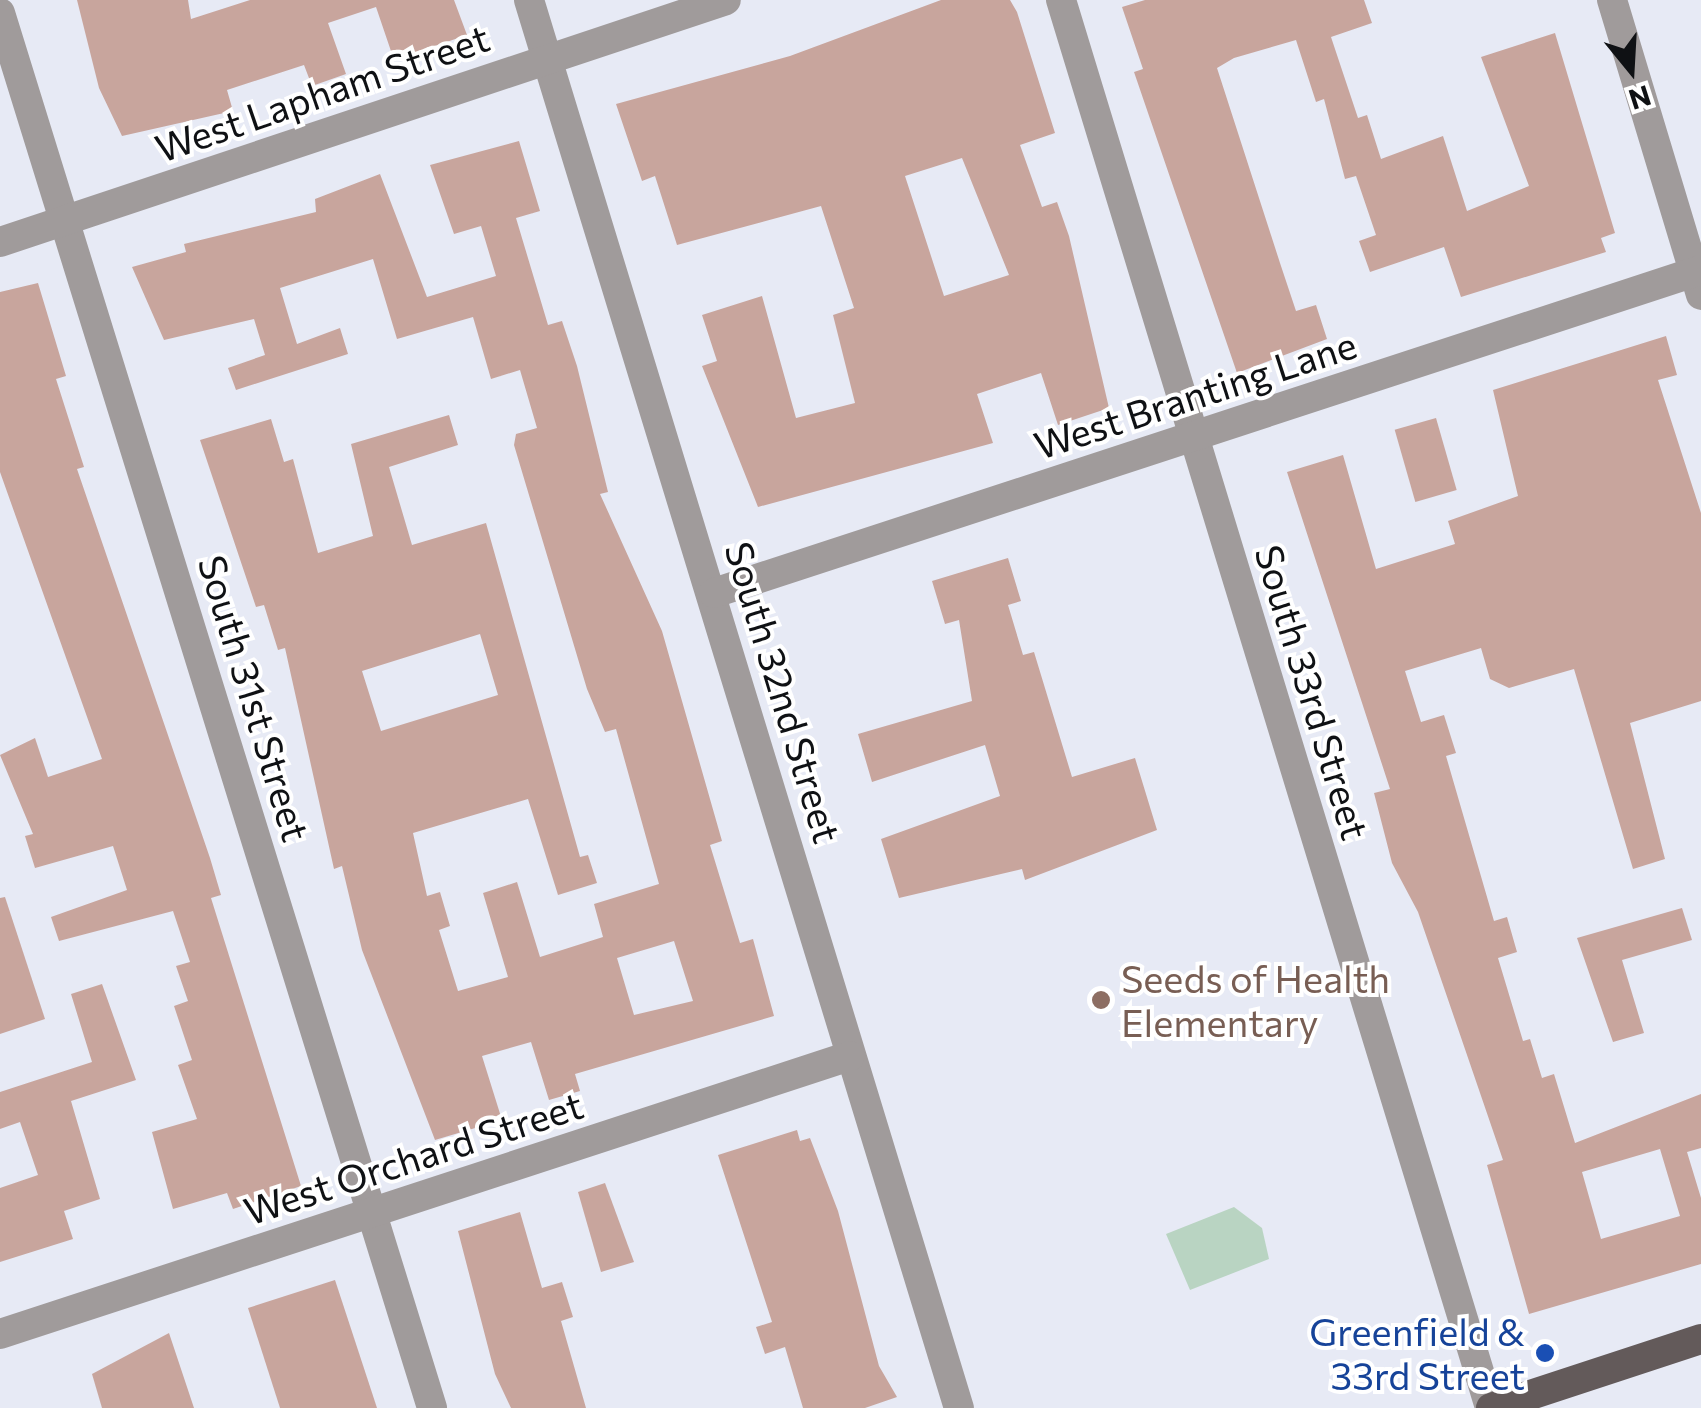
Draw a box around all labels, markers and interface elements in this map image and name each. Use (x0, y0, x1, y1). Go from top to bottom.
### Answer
street label: West Lapham Street (149, 14, 495, 170)
north arrow (1581, 20, 1681, 120)
text: N (1625, 79, 1656, 118)
street label: West Branting Lane (1028, 320, 1362, 468)
street label: South 32nd Street (717, 536, 851, 848)
street label: South 33rd Street (1247, 539, 1379, 845)
street label: South 31st Street (190, 550, 320, 846)
place label: Seeds of Health Elementary (1121, 955, 1390, 1044)
marker: Seeds of Health Elementary (1090, 989, 1112, 1011)
street label: West Orchard Street (238, 1081, 588, 1233)
place label: Greenfield & 33rd Street (1309, 1308, 1525, 1398)
marker: Greenfield & 33rd Street (1534, 1342, 1556, 1364)

